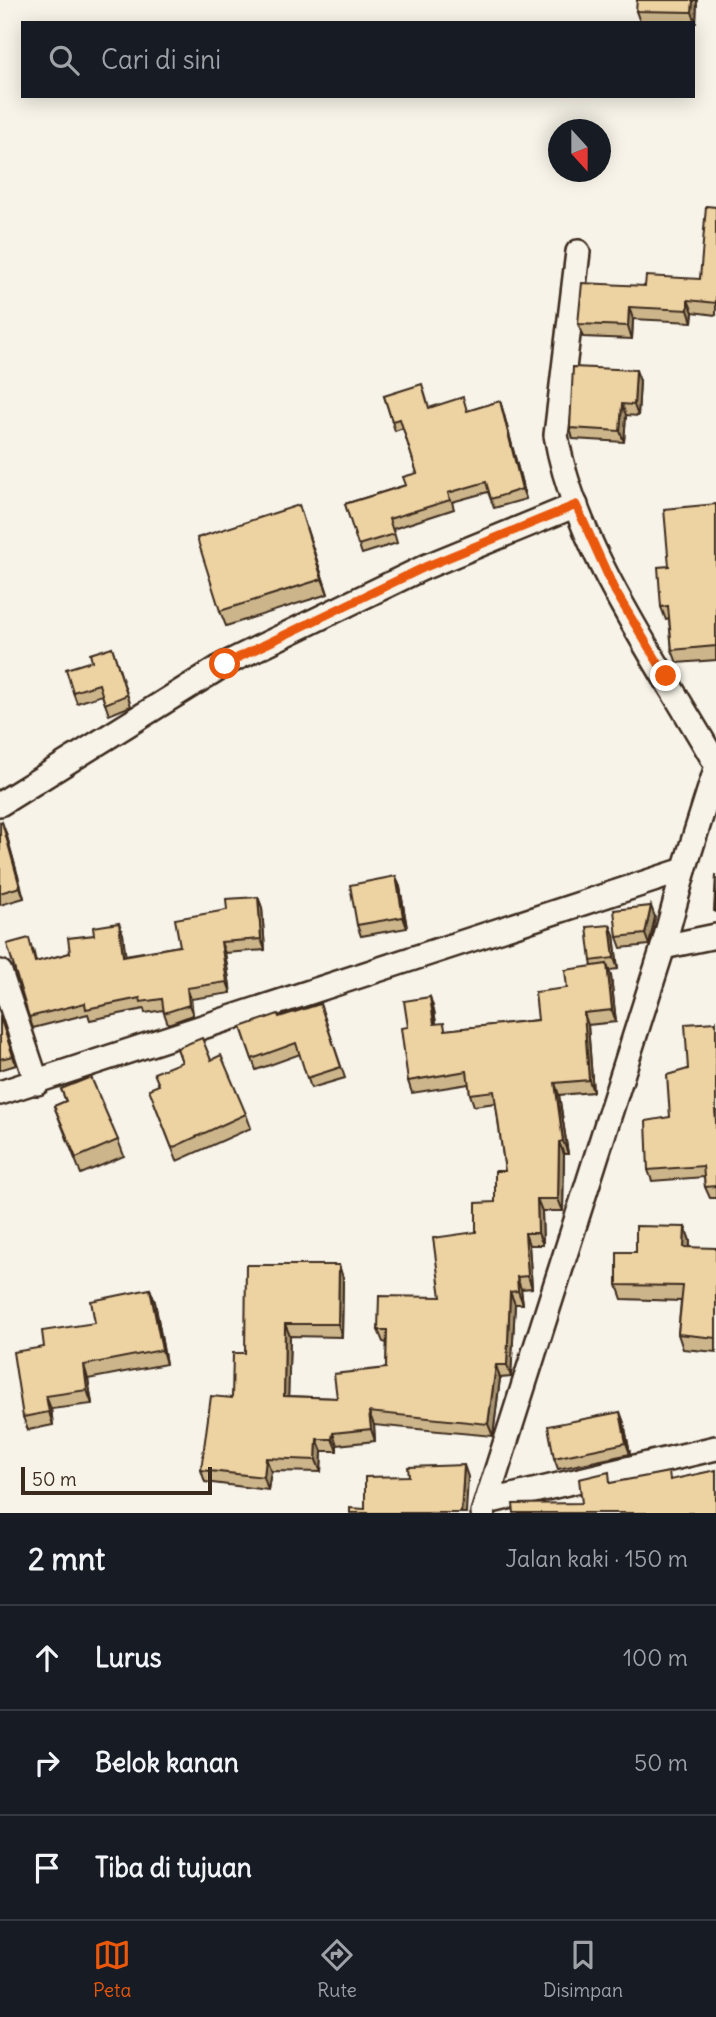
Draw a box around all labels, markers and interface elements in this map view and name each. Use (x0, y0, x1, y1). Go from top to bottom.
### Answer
search box (21, 21, 695, 98)
icon: search (45, 41, 83, 79)
text: Cari di sini (101, 43, 221, 76)
north arrow (548, 119, 611, 182)
route start (209, 648, 240, 679)
route end (650, 660, 681, 691)
scale bar (21, 1464, 212, 1496)
text: 50 m (32, 1467, 77, 1491)
text: 2 mnt (28, 1540, 105, 1578)
text: Jalan kaki · 150 m (505, 1544, 688, 1573)
icon: ahead (28, 1639, 66, 1677)
text: Lurus (95, 1641, 162, 1674)
text: 100 m (623, 1643, 688, 1672)
icon: right (28, 1744, 66, 1782)
text: Belok kanan (95, 1746, 239, 1779)
text: 50 m (634, 1748, 688, 1777)
icon: arrive (28, 1849, 66, 1887)
text: Tiba di tujuan (95, 1851, 252, 1884)
tab: Peta (93, 1936, 131, 2002)
tab: Rute (317, 1936, 357, 2002)
tab: Disimpan (543, 1936, 623, 2002)

